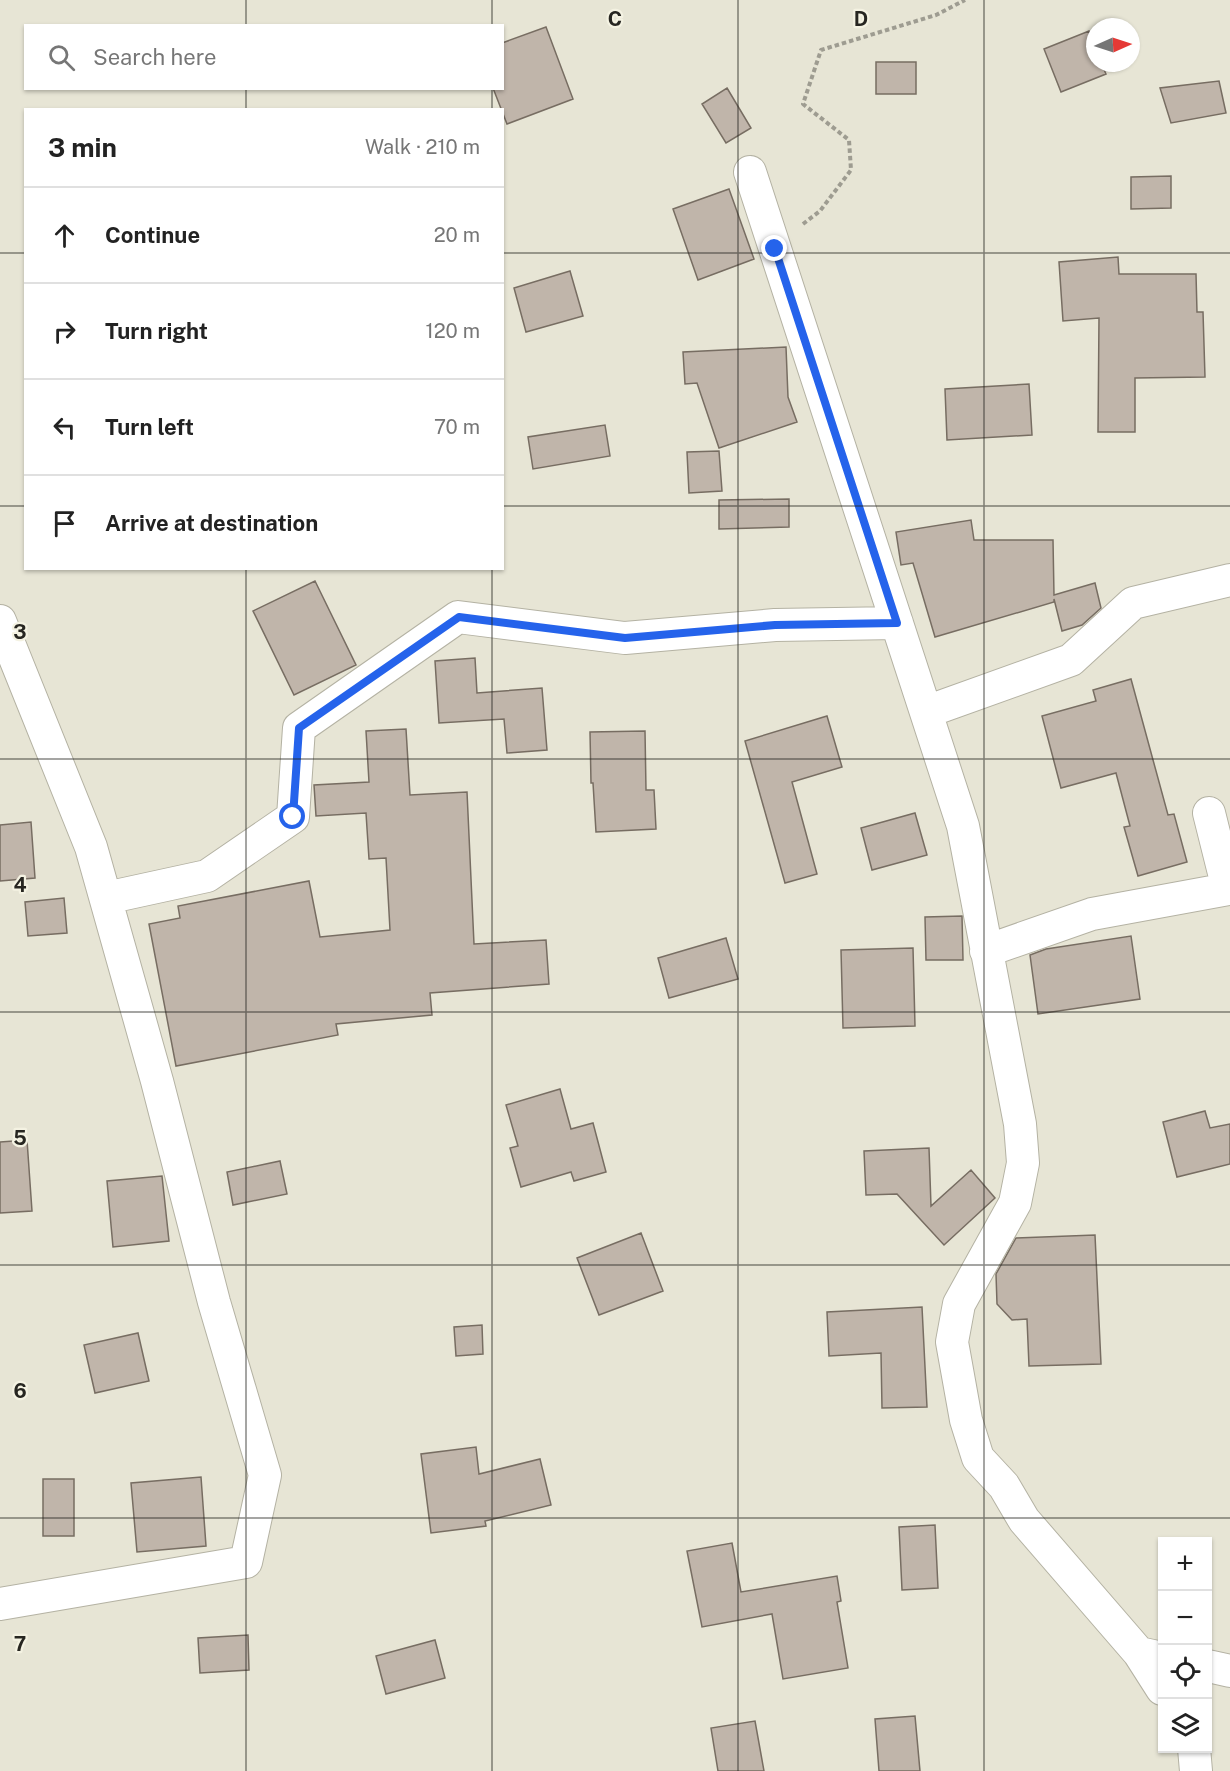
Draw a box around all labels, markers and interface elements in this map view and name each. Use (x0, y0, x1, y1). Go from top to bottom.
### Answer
text: C (608, 7, 622, 31)
text: D (854, 7, 868, 31)
north arrow (1086, 18, 1140, 72)
search box (24, 24, 504, 90)
icon: search (45, 41, 78, 74)
text: Search here (93, 44, 217, 70)
text: 3 min (48, 132, 117, 163)
text: Walk · 210 m (365, 135, 480, 159)
icon: ahead (48, 219, 81, 252)
text: Continue (105, 222, 200, 248)
text: 20 m (434, 223, 480, 247)
route end (761, 235, 787, 261)
icon: right (48, 315, 81, 348)
text: Turn right (105, 318, 208, 344)
text: 120 m (426, 319, 480, 343)
icon: left (48, 411, 81, 444)
text: Turn left (105, 414, 194, 440)
text: 70 m (434, 415, 480, 439)
icon: arrive (48, 507, 81, 540)
text: Arrive at destination (105, 510, 318, 536)
text: 3 (13, 620, 27, 644)
route start (279, 803, 305, 829)
text: 4 (13, 873, 27, 897)
text: 5 (13, 1126, 27, 1150)
text: 6 (13, 1379, 27, 1403)
map controls (1158, 1537, 1212, 1753)
button: + (1158, 1537, 1212, 1591)
button: − (1158, 1591, 1212, 1645)
text: 7 (14, 1632, 26, 1656)
button: locate (1158, 1645, 1212, 1699)
button: layers (1158, 1699, 1212, 1753)

